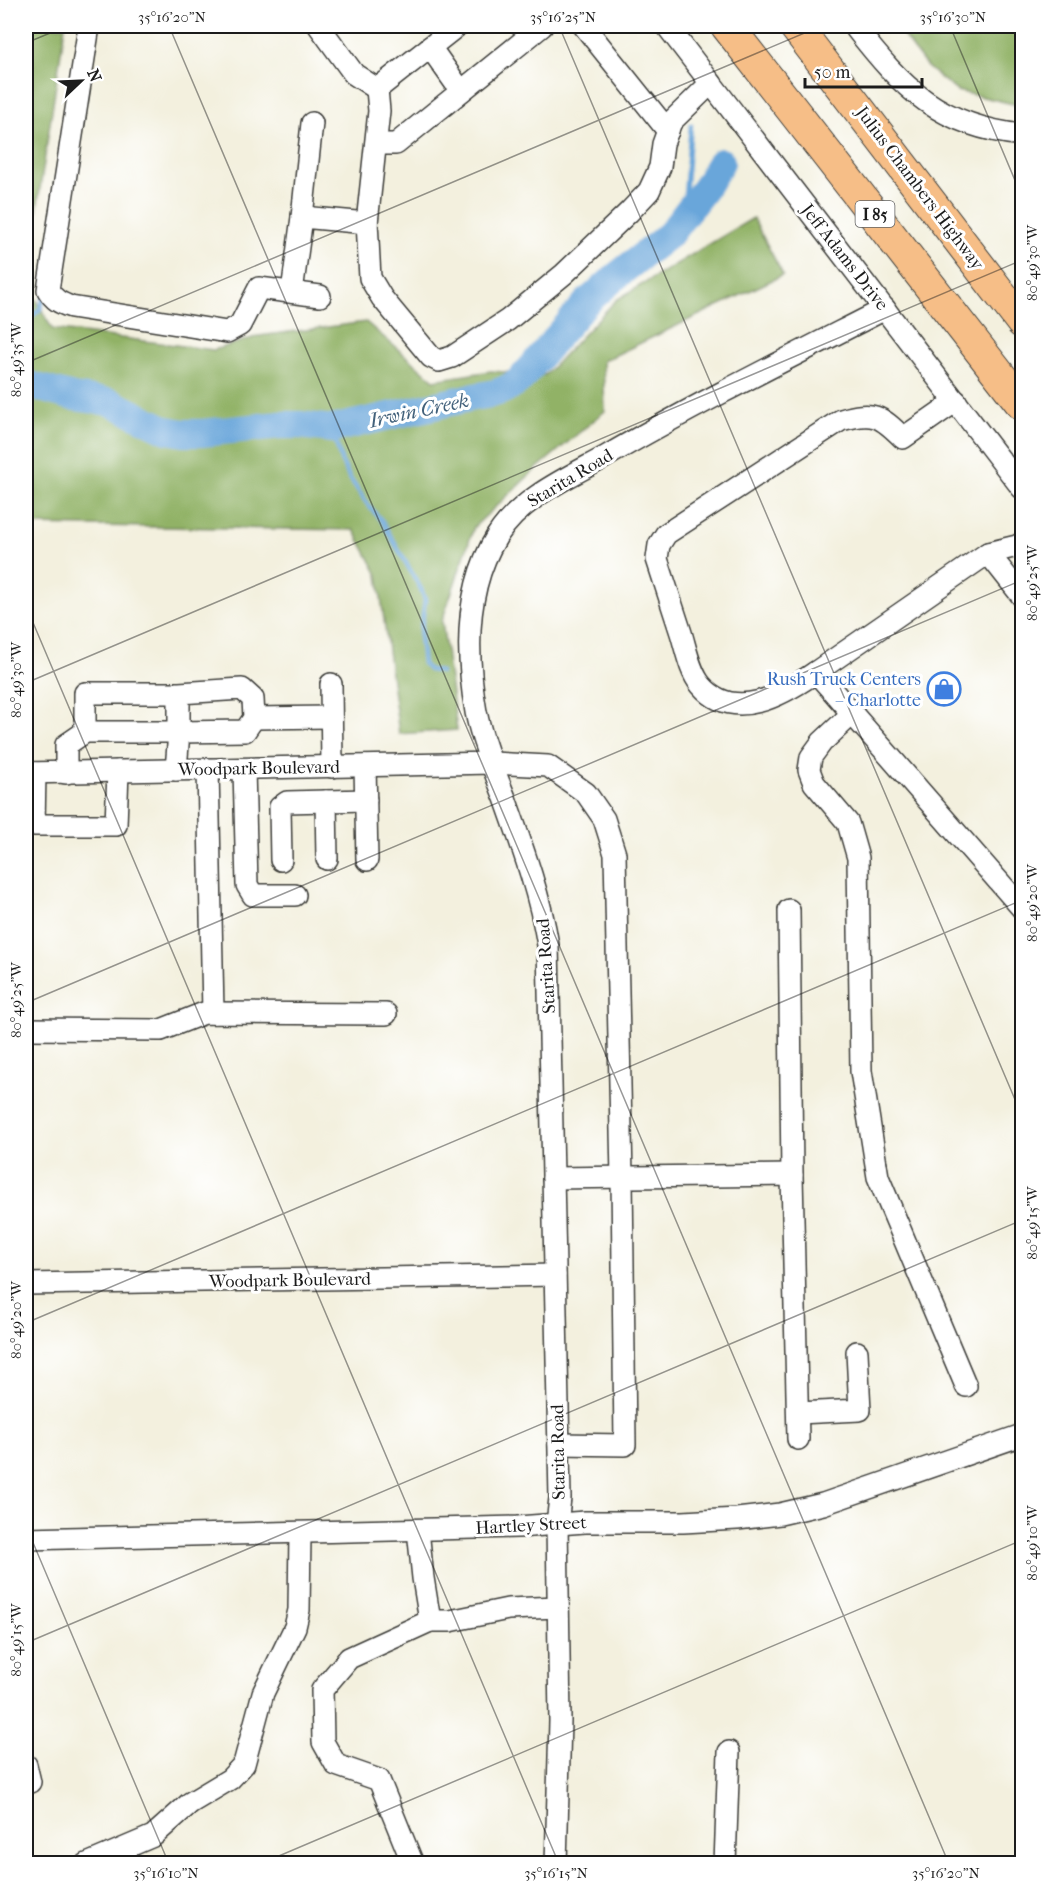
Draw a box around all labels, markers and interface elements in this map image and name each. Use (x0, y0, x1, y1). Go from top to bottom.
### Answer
text: 35°16'20"N (138, 8, 207, 26)
text: 35°16'25"N (530, 8, 597, 26)
text: 35°16'30"N (920, 8, 987, 26)
north arrow (51, 51, 111, 111)
scale bar (805, 51, 922, 89)
text: 50 m (814, 62, 851, 83)
text: N (83, 66, 106, 85)
street label: Julius Chambers Highway (850, 101, 989, 275)
street label: Jeff Adams Drive (795, 198, 893, 315)
road number: I 85 (856, 201, 894, 227)
text: 80°49'30"W (1023, 224, 1041, 301)
text: 80°49'35"W (7, 322, 25, 397)
water label: Irwin Creek (366, 389, 471, 432)
street label: Starita Road (524, 445, 617, 512)
text: 80°49'25"W (1023, 544, 1041, 621)
text: 80°49'30"W (7, 641, 25, 718)
place label: Rush Truck Centers – Charlotte (767, 669, 921, 711)
shop icon: Rush Truck Centers – Charlotte (926, 671, 962, 707)
street label: Woodpark Boulevard (177, 757, 340, 780)
text: 80°49'20"W (1023, 863, 1041, 942)
street label: Starita Road (533, 917, 560, 1014)
text: 80°49'25"W (7, 961, 25, 1038)
text: 80°49'15"W (1023, 1185, 1041, 1260)
street label: Woodpark Boulevard (208, 1269, 371, 1292)
text: 80°49'20"W (7, 1280, 25, 1359)
street label: Starita Road (547, 1404, 570, 1500)
text: 80°49'10"W (1023, 1504, 1041, 1581)
street label: Hartley Street (475, 1512, 588, 1539)
text: 80°49'15"W (7, 1602, 25, 1677)
text: 35°16'10"N (133, 1864, 199, 1882)
text: 35°16'15"N (524, 1864, 588, 1882)
text: 35°16'20"N (912, 1864, 981, 1882)

